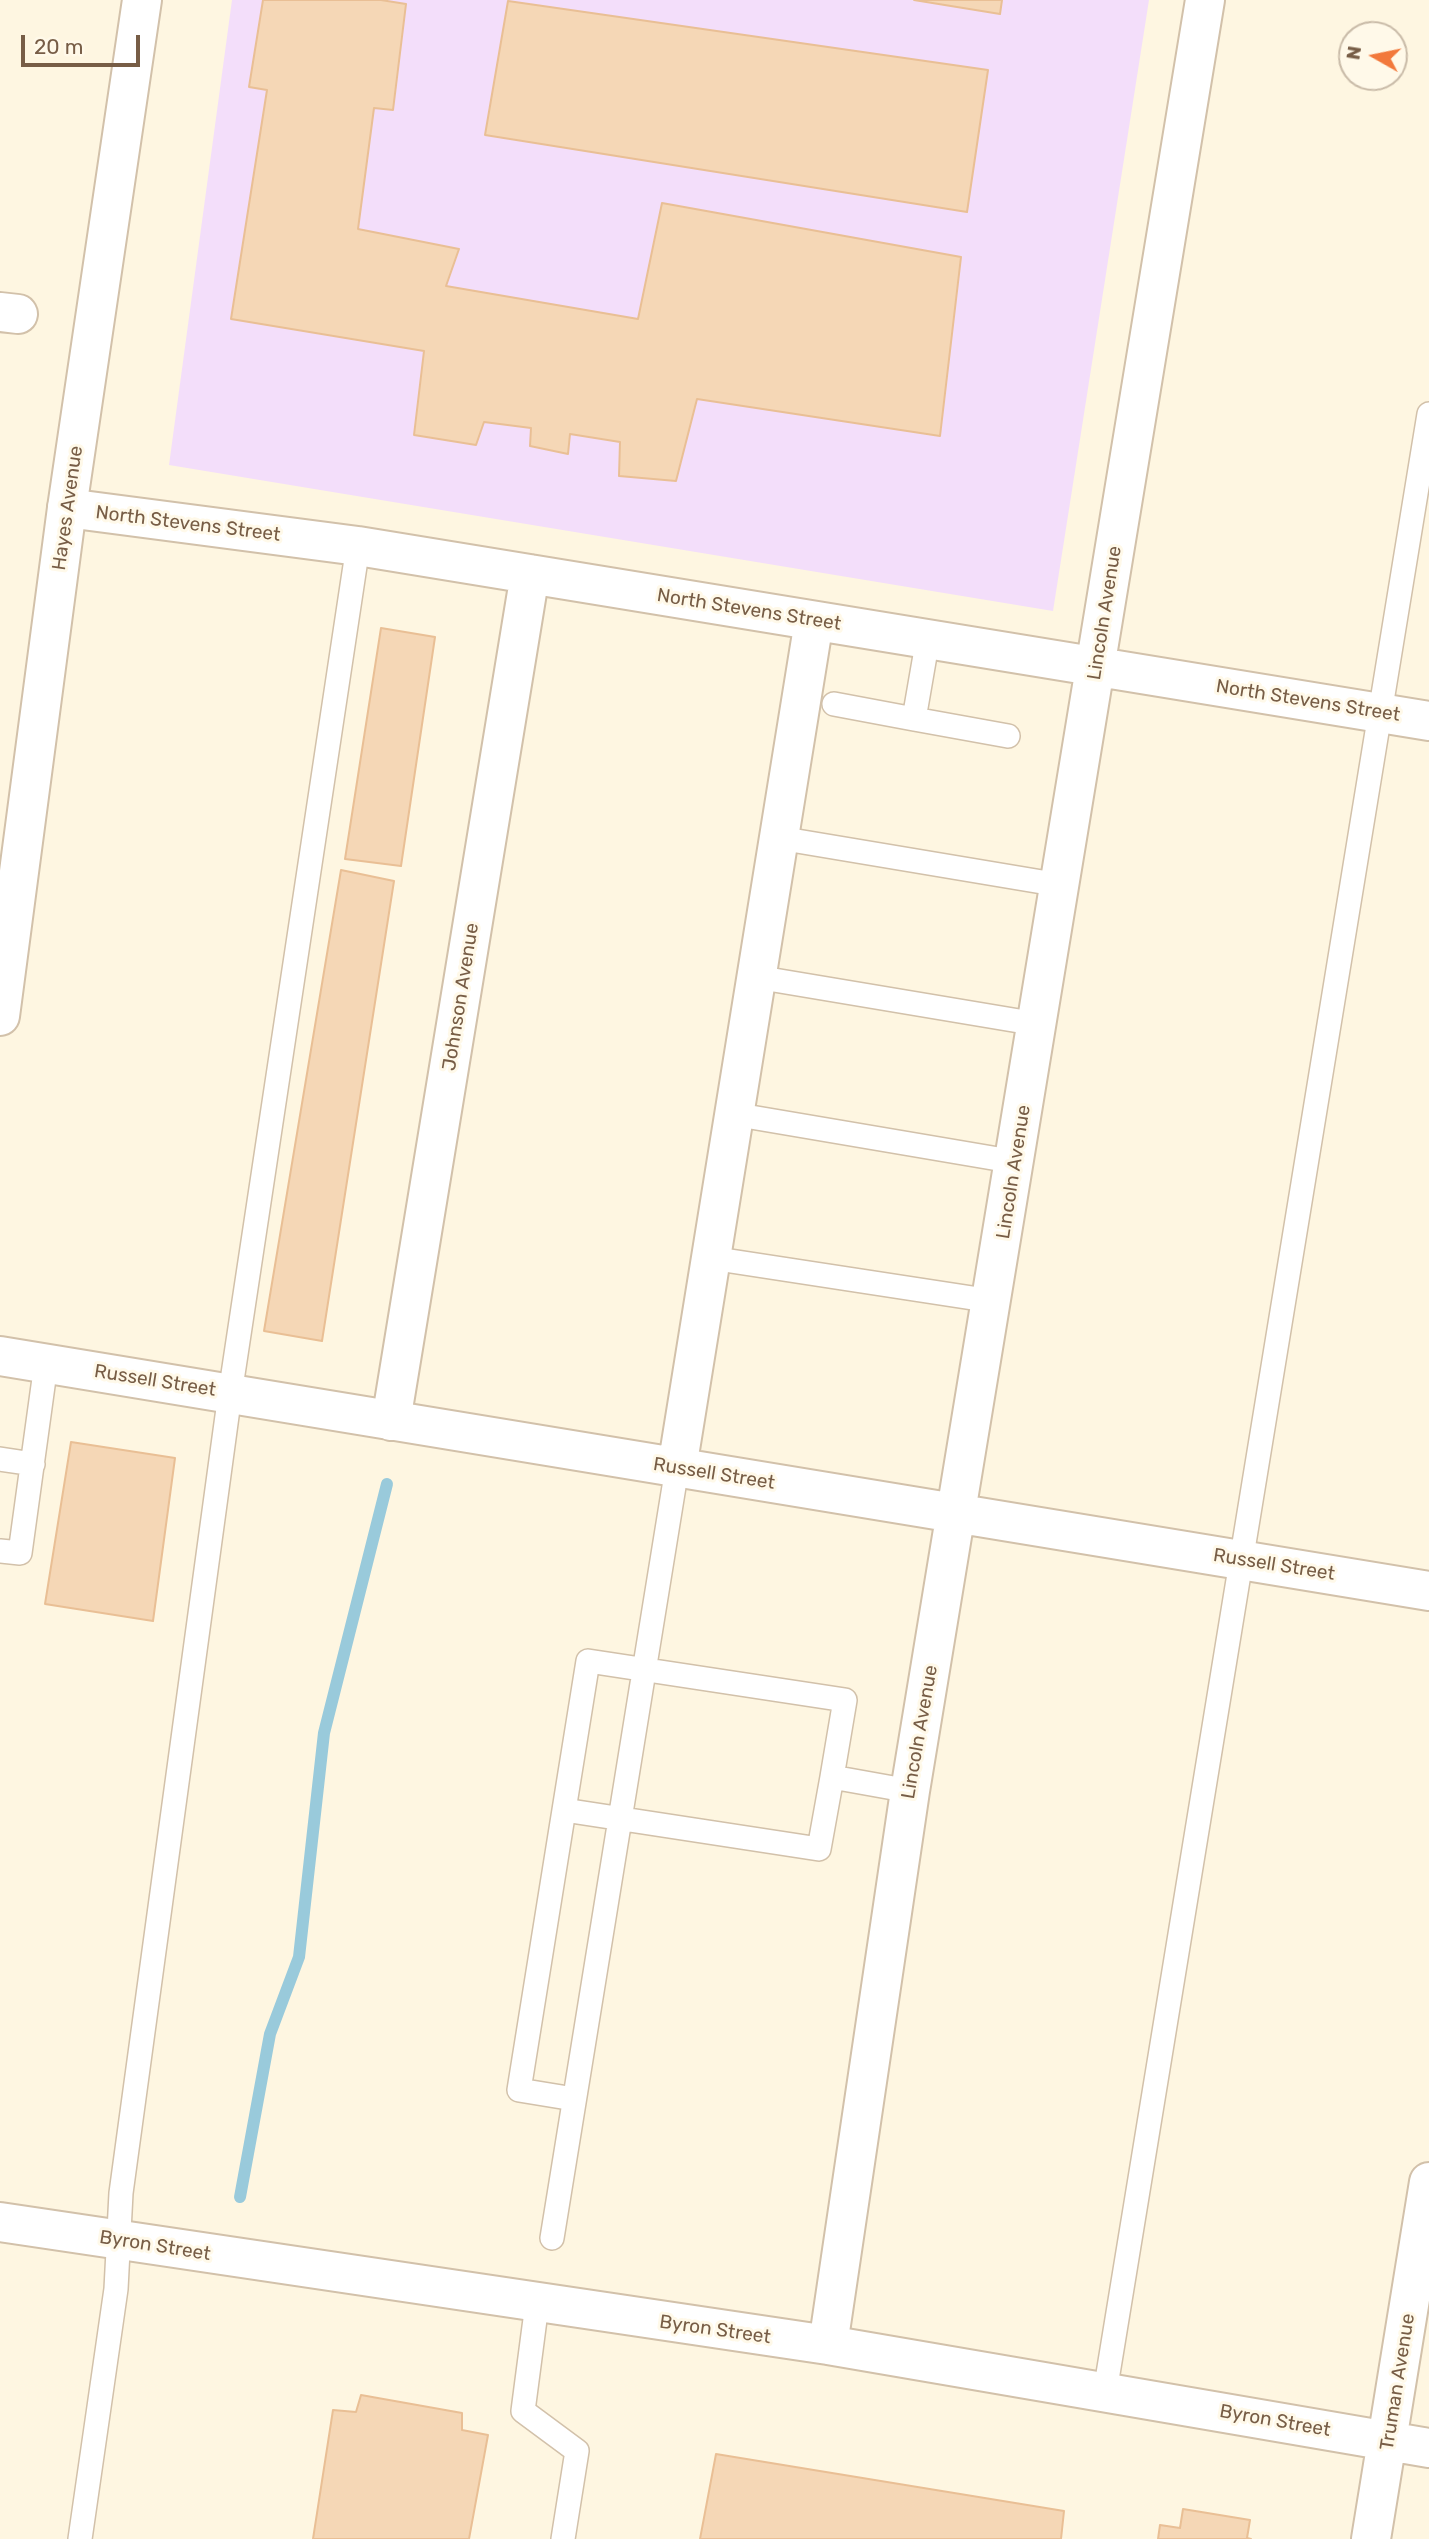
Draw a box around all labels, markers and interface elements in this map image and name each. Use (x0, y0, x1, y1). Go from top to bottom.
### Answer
scale bar (24, 21, 144, 65)
north arrow (1338, 21, 1408, 91)
text: 20 m (34, 34, 83, 59)
text: N (1341, 44, 1366, 62)
street label: Hayes Avenue (48, 444, 88, 572)
street label: North Stevens Street (94, 501, 282, 547)
street label: Lincoln Avenue (1083, 544, 1127, 682)
street label: North Stevens Street (655, 584, 843, 636)
street label: North Stevens Street (1214, 675, 1402, 727)
street label: Johnson Avenue (438, 921, 484, 1073)
street label: Lincoln Avenue (992, 1103, 1036, 1241)
street label: Russell Street (93, 1360, 217, 1402)
street label: Russell Street (652, 1453, 776, 1495)
street label: Russell Street (1212, 1544, 1336, 1586)
street label: Lincoln Avenue (897, 1663, 943, 1801)
street label: Byron Street (98, 2226, 212, 2266)
street label: Byron Street (658, 2311, 772, 2349)
street label: Truman Avenue (1376, 2312, 1420, 2452)
street label: Byron Street (1218, 2400, 1332, 2442)

